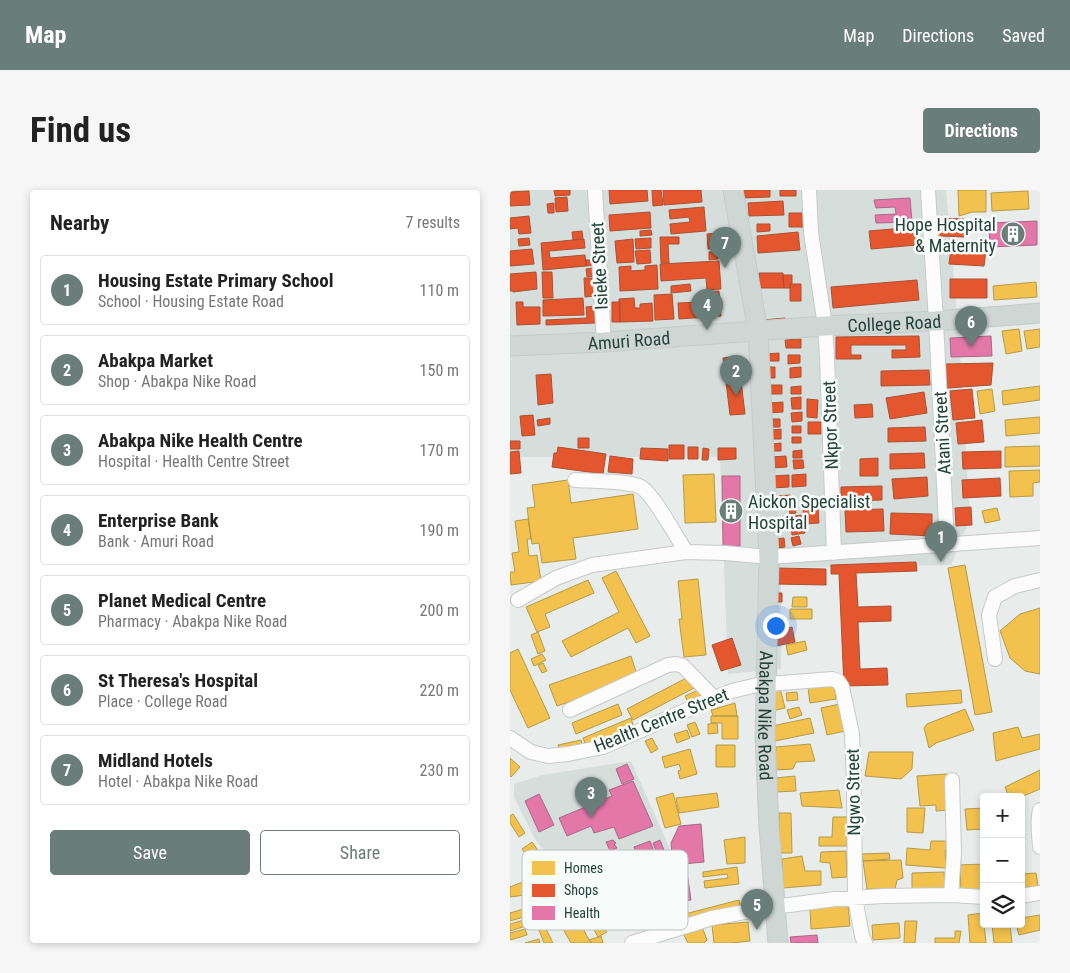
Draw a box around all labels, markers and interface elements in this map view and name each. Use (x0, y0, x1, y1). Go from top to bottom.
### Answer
text: Map (25, 21, 66, 49)
text: Map (843, 25, 874, 46)
text: Directions (902, 25, 974, 46)
text: Saved (1002, 25, 1045, 46)
button: Directions (923, 108, 1040, 153)
text: Find us (30, 110, 131, 151)
text: Nearby (50, 211, 109, 235)
text: 7 results (405, 213, 460, 232)
place label: Hope Hospital & Maternity (895, 214, 997, 256)
building icon: Hope Hospital & Maternity (1000, 221, 1026, 247)
street label: Isieke Street (586, 222, 612, 310)
pin: 7 (709, 227, 741, 268)
text: Housing Estate Primary School (98, 269, 333, 292)
text: 1 (63, 281, 71, 300)
text: 110 m (420, 281, 459, 300)
pin: 4 (691, 289, 723, 330)
text: School · Housing Estate Road (98, 292, 284, 311)
pin: 6 (955, 306, 987, 347)
street label: College Road (847, 310, 942, 335)
street label: Amuri Road (587, 327, 671, 353)
text: Abakpa Market (98, 349, 213, 372)
pin: 2 (720, 355, 752, 396)
text: 2 (63, 361, 71, 380)
text: 150 m (420, 361, 459, 380)
text: Shop · Abakpa Nike Road (98, 372, 256, 391)
street label: Nkpor Street (818, 380, 842, 470)
street label: Atani Street (929, 391, 955, 475)
text: Abakpa Nike Health Centre (98, 429, 303, 452)
text: 3 (63, 441, 71, 460)
text: 170 m (420, 441, 459, 460)
text: Hospital · Health Centre Street (98, 452, 289, 471)
place label: Aickon Specialist Hospital (748, 491, 870, 533)
building icon: Aickon Specialist Hospital (718, 498, 744, 524)
text: Enterprise Bank (98, 509, 219, 532)
text: 4 (63, 521, 71, 540)
text: 190 m (420, 521, 459, 540)
pin: 1 (925, 521, 957, 562)
text: Bank · Amuri Road (98, 532, 214, 551)
text: Planet Medical Centre (98, 589, 266, 612)
text: 5 (63, 601, 71, 620)
text: 200 m (420, 601, 459, 620)
text: Pharmacy · Abakpa Nike Road (98, 612, 287, 631)
your location (763, 613, 789, 639)
street label: Abakpa Nike Road (754, 650, 777, 781)
text: St Theresa's Hospital (98, 669, 258, 692)
text: 6 (63, 681, 71, 700)
text: 220 m (420, 681, 459, 700)
street label: Health Centre Street (591, 683, 731, 757)
text: Place · College Road (98, 692, 227, 711)
street label: Ngwo Street (842, 748, 864, 836)
text: Midland Hotels (98, 749, 213, 772)
text: 7 (63, 761, 71, 780)
text: 230 m (420, 761, 459, 780)
text: Hotel · Abakpa Nike Road (98, 772, 258, 791)
pin: 3 (575, 777, 607, 818)
map controls (980, 793, 1025, 928)
button: + (980, 793, 1025, 838)
button: Save (50, 830, 250, 875)
button: Share (260, 830, 460, 875)
button: − (980, 838, 1025, 883)
legend (522, 850, 688, 930)
text: Homes (564, 860, 603, 876)
text: Shops (564, 882, 598, 898)
button: layers (980, 883, 1025, 928)
pin: 5 (741, 889, 773, 930)
text: Health (564, 905, 600, 921)

